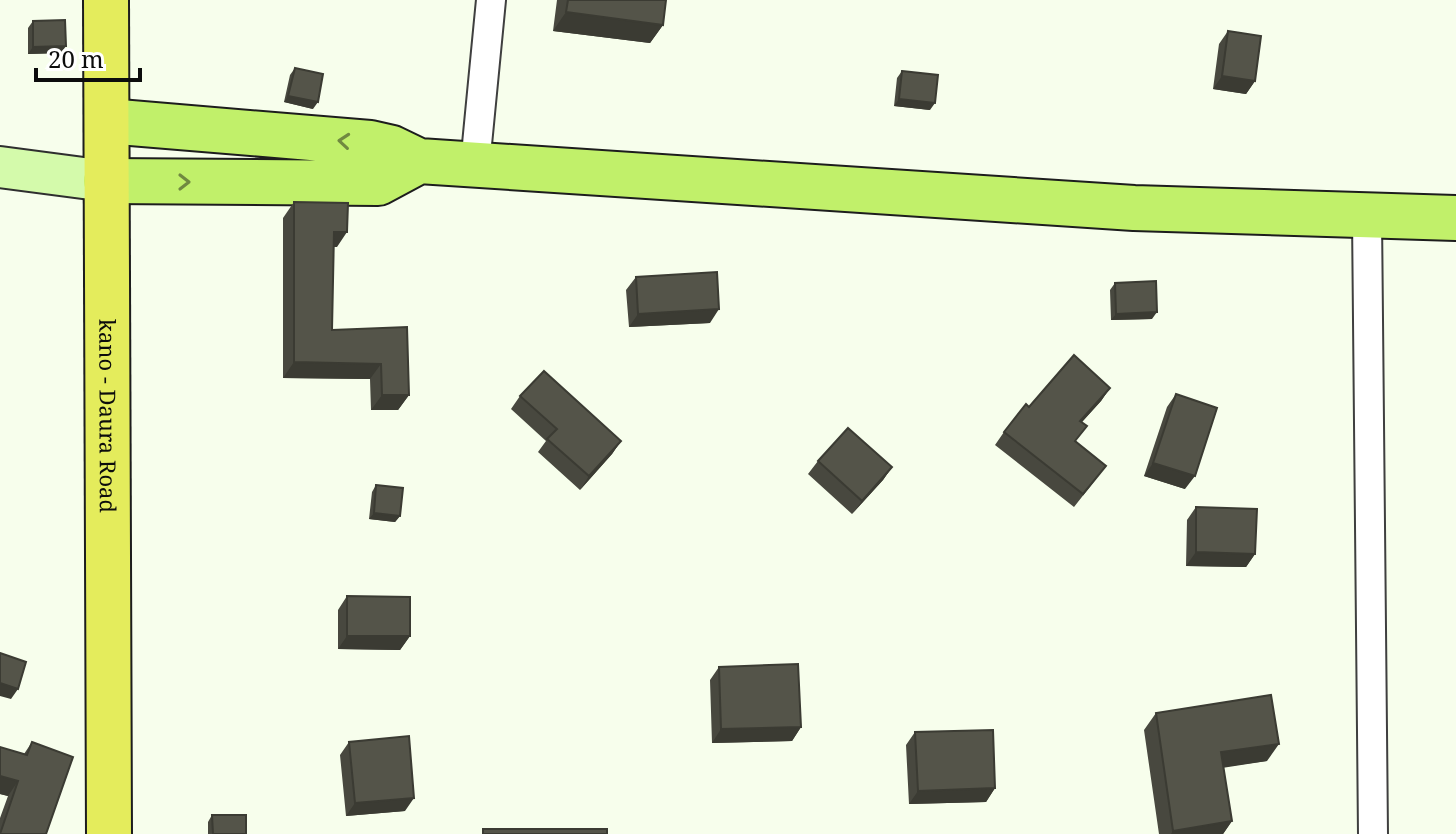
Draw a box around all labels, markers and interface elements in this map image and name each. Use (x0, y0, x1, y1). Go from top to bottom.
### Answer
scale bar (36, 32, 140, 82)
text: 20 m (48, 42, 104, 75)
one-way arrow (337, 133, 350, 150)
one-way arrow (178, 173, 191, 190)
street label: kano - Daura Road (93, 319, 124, 514)

